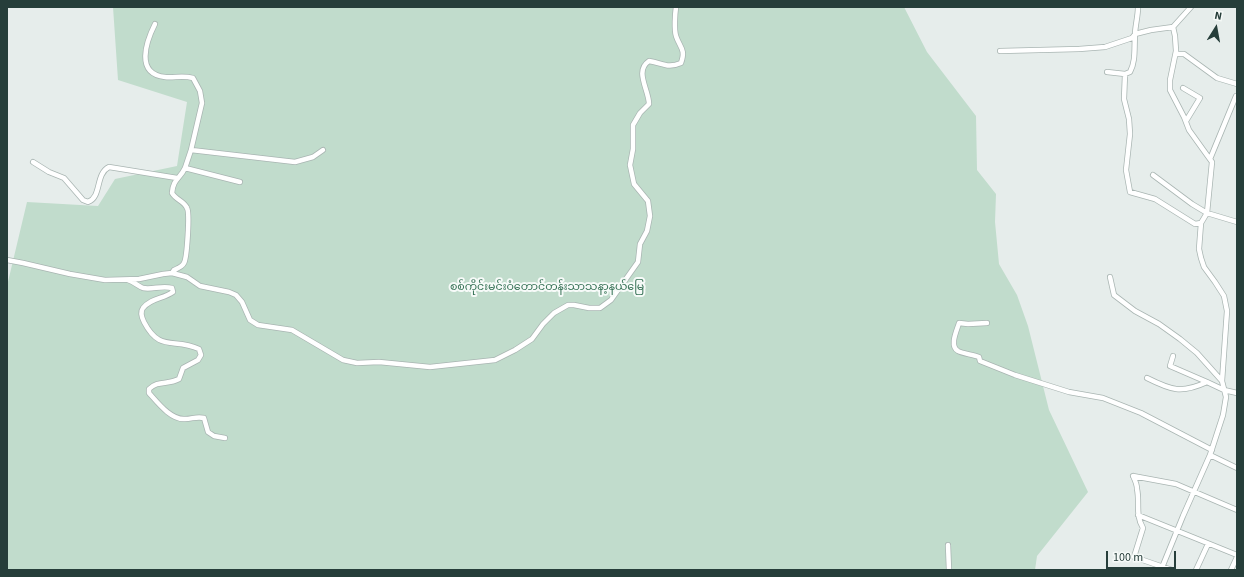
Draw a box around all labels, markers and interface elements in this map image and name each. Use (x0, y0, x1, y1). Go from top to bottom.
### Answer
north arrow (1196, 8, 1236, 48)
text: N (1213, 8, 1223, 24)
park label: စစ်ကိုင်းမင်းဝံတောင်တန်းသာသနာ့နယ်မြေ (450, 281, 644, 295)
scale bar (1108, 543, 1178, 569)
text: 100 m (1113, 549, 1143, 566)

